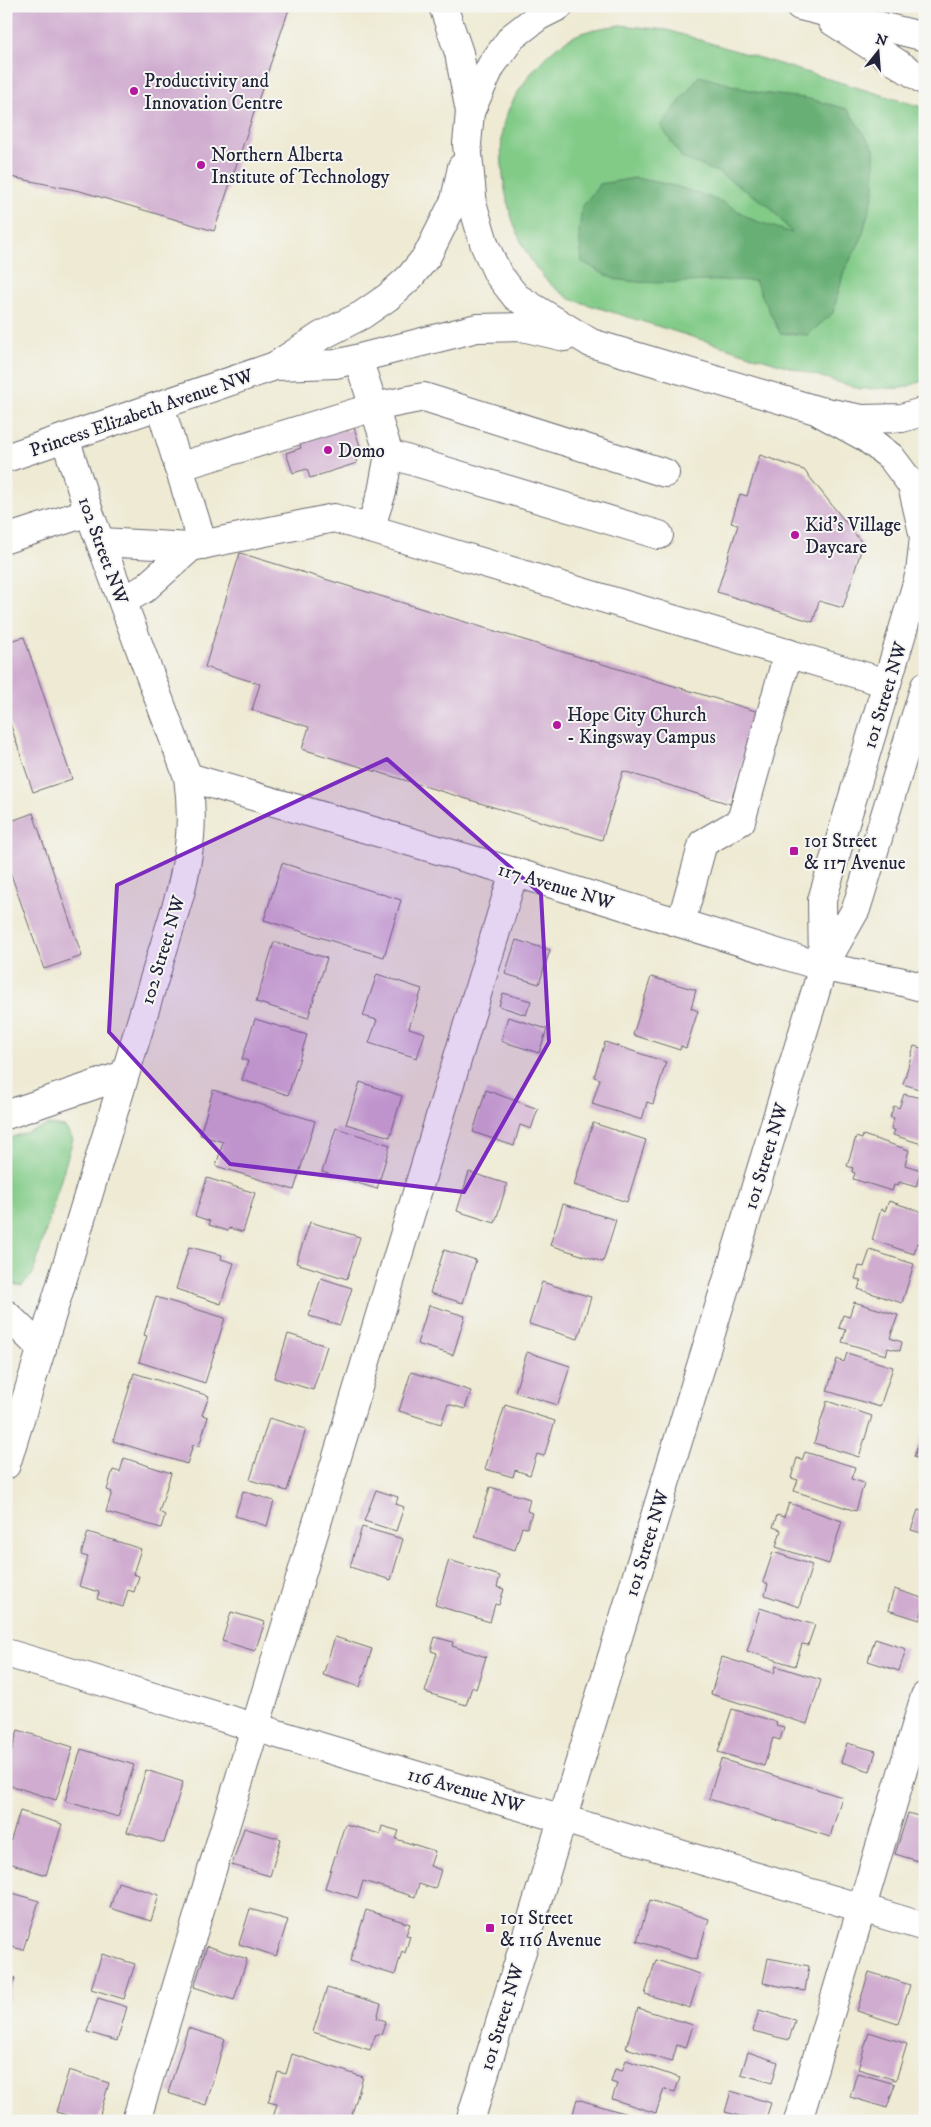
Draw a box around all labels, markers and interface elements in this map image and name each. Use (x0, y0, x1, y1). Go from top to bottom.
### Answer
north arrow (854, 28, 904, 78)
text: N (873, 30, 890, 51)
place label: Productivity and Innovation Centre (144, 70, 283, 115)
marker: Productivity and Innovation Centre (128, 85, 140, 97)
place label: Northern Alberta Institute of Technology (211, 144, 390, 189)
marker: Northern Alberta Institute of Technology (195, 159, 207, 171)
street label: Princess Elizabeth Avenue NW (27, 364, 257, 463)
place label: Domo (338, 440, 385, 463)
marker: Domo (322, 444, 334, 456)
street label: 102 Street NW (73, 494, 133, 608)
place label: Kid's Village Daycare (805, 514, 901, 559)
marker: Kid's Village Daycare (789, 529, 801, 541)
street label: 101 Street NW (858, 639, 913, 751)
place label: Hope City Church - Kingsway Campus (567, 704, 716, 749)
marker: Hope City Church - Kingsway Campus (551, 719, 563, 731)
place label: 101 Street & 117 Avenue (804, 830, 906, 875)
marker: 101 Street & 117 Avenue (788, 845, 800, 857)
street label: 117 Avenue NW (495, 858, 617, 915)
street label: 102 Street NW (136, 893, 191, 1008)
street label: 101 Street NW (739, 1100, 794, 1212)
street label: 101 Street NW (620, 1487, 675, 1599)
street label: 116 Avenue NW (405, 1763, 527, 1818)
place label: 101 Street & 116 Avenue (500, 1907, 601, 1952)
marker: 101 Street & 116 Avenue (484, 1922, 496, 1934)
street label: 101 Street NW (475, 1961, 530, 2073)

